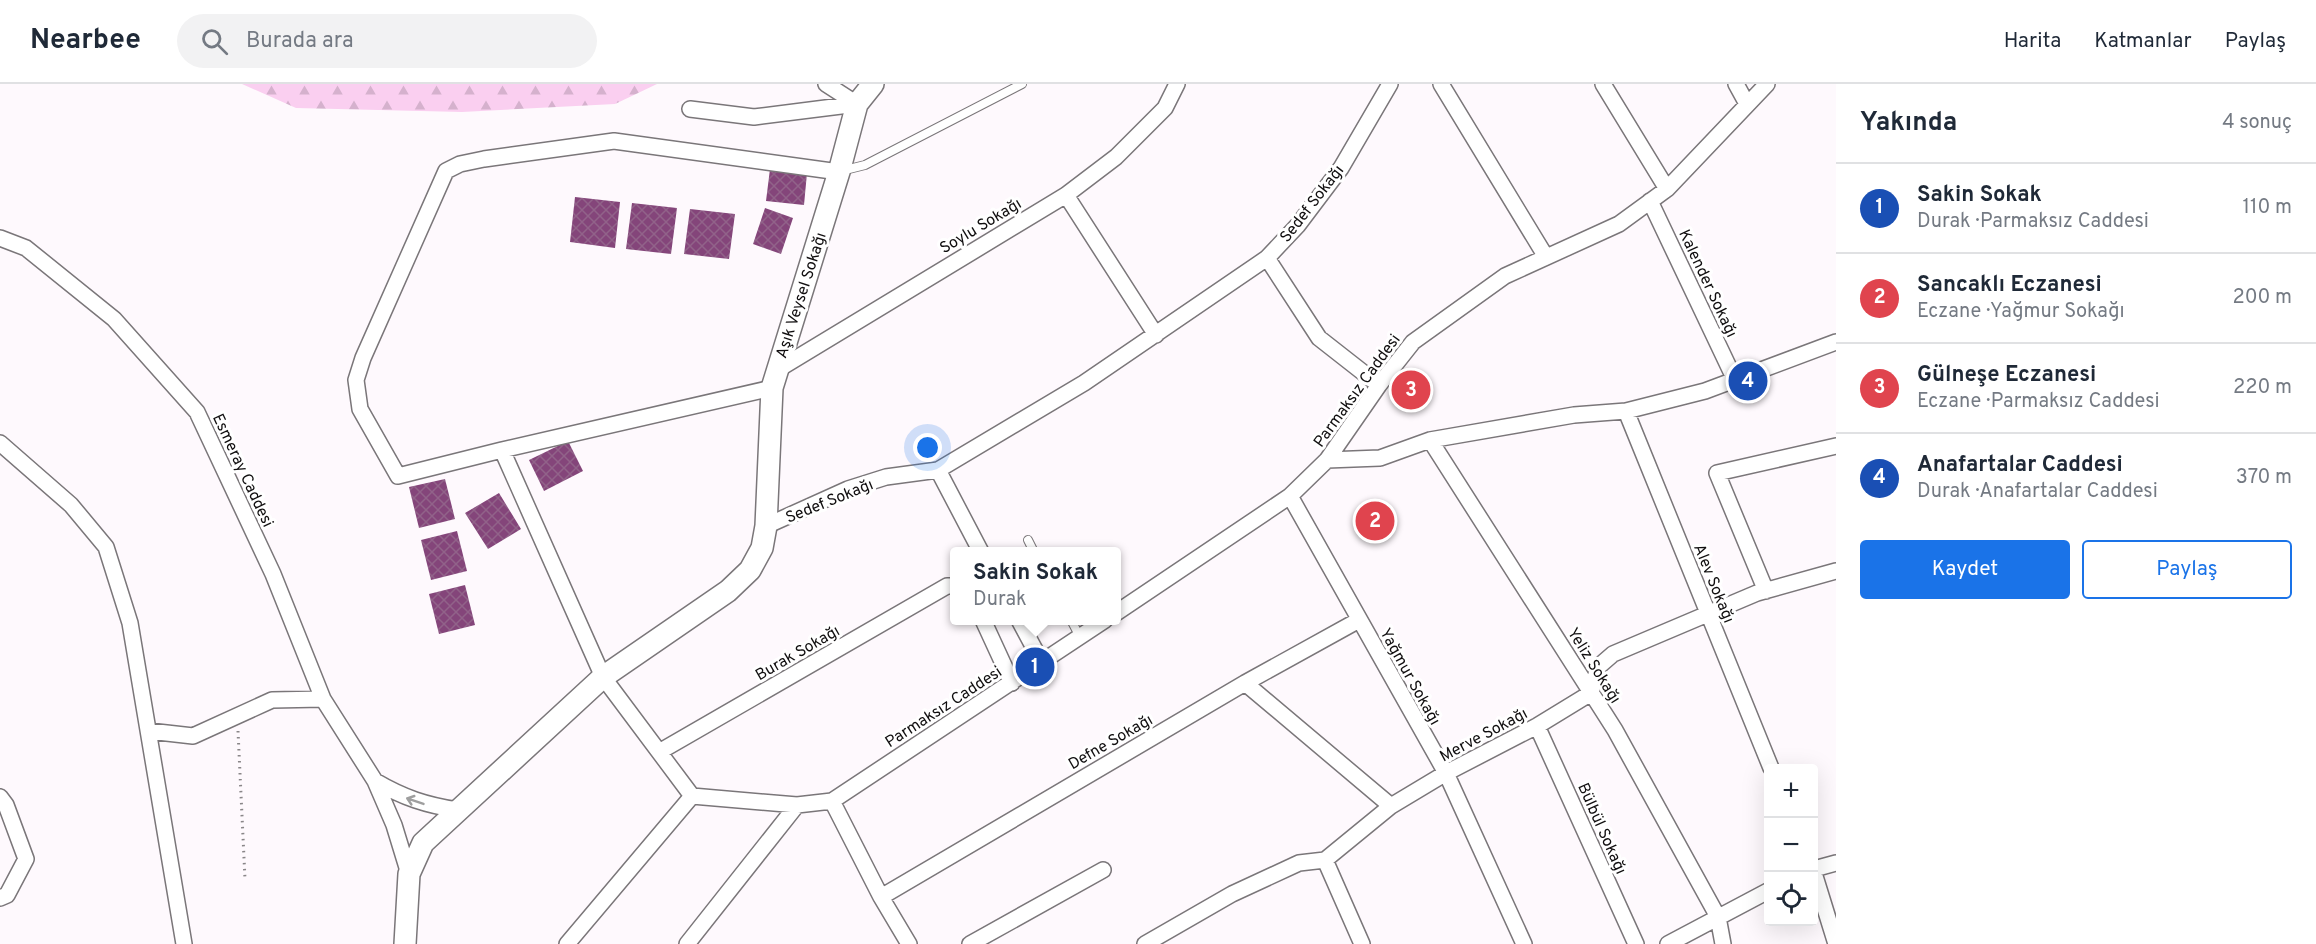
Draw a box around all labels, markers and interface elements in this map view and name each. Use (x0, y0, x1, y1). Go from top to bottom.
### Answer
search box (177, 14, 597, 68)
text: Nearbee (30, 23, 141, 59)
icon: search (198, 25, 231, 58)
text: Burada ara (246, 28, 354, 55)
text: Harita (2004, 28, 2061, 55)
text: Katmanlar (2094, 28, 2192, 55)
text: Paylaş (2225, 28, 2286, 55)
text: Yakında (1860, 107, 1957, 140)
text: 4 sonuç (2222, 110, 2292, 136)
street label: Sedef Sokağı (1276, 162, 1349, 247)
text: Sakin Sokak (1917, 182, 2042, 209)
street label: Soylu Sokağı (937, 195, 1025, 259)
text: 1 (1876, 195, 1884, 221)
text: 110 m (2243, 195, 2292, 221)
text: Durak · Parmaksız Caddesi (1917, 209, 2149, 235)
street label: Kalender Sokağı (1673, 227, 1741, 341)
street label: Aşık Veysel Sokağı (772, 230, 832, 361)
text: Sancaklı Eczanesi (1917, 272, 2102, 299)
text: 2 (1873, 285, 1886, 311)
text: 200 m (2233, 285, 2292, 311)
text: Eczane · Yağmur Sokağı (1917, 299, 2125, 325)
street label: Parmaksız Caddesi (1310, 331, 1405, 452)
pin: 4 (1728, 358, 1768, 404)
text: Gülneşe Eczanesi (1917, 362, 2096, 389)
pin: 3 (1392, 368, 1430, 412)
text: 3 (1874, 375, 1886, 401)
text: 220 m (2233, 375, 2292, 401)
text: Eczane · Parmaksız Caddesi (1917, 389, 2160, 415)
street label: Esmeray Caddesi (207, 411, 277, 531)
your location (913, 433, 942, 462)
text: Anafartalar Caddesi (1917, 452, 2123, 479)
text: 4 (1873, 465, 1886, 491)
text: 370 m (2236, 465, 2292, 491)
street label: Sedef Sokağı (783, 475, 876, 528)
text: Durak · Anafartalar Caddesi (1917, 479, 2158, 505)
pin: 2 (1356, 498, 1394, 544)
button: Kaydet (1860, 540, 2070, 599)
button: Paylaş (2082, 540, 2292, 599)
street label: Alev Sokağı (1688, 541, 1738, 626)
popup (950, 547, 1121, 625)
text: Sakin Sokak (973, 560, 1098, 587)
text: Durak (973, 587, 1027, 613)
street label: Burak Sokağı (752, 621, 844, 686)
street label: Yeliz Sokağı (1562, 624, 1624, 708)
street label: Yağmur Sokağı (1374, 625, 1444, 729)
pin: 1 (1016, 644, 1054, 690)
street label: Parmaksız Caddesi (882, 662, 1006, 753)
street label: Merve Sokağı (1437, 704, 1531, 767)
street label: Defne Sokağı (1065, 711, 1157, 775)
map controls (1764, 764, 1818, 926)
button: + (1764, 764, 1818, 818)
street label: Bülbül Sokağı (1572, 780, 1630, 878)
one-way arrow (406, 795, 425, 806)
button: − (1764, 818, 1818, 872)
button: locate (1764, 872, 1818, 926)

